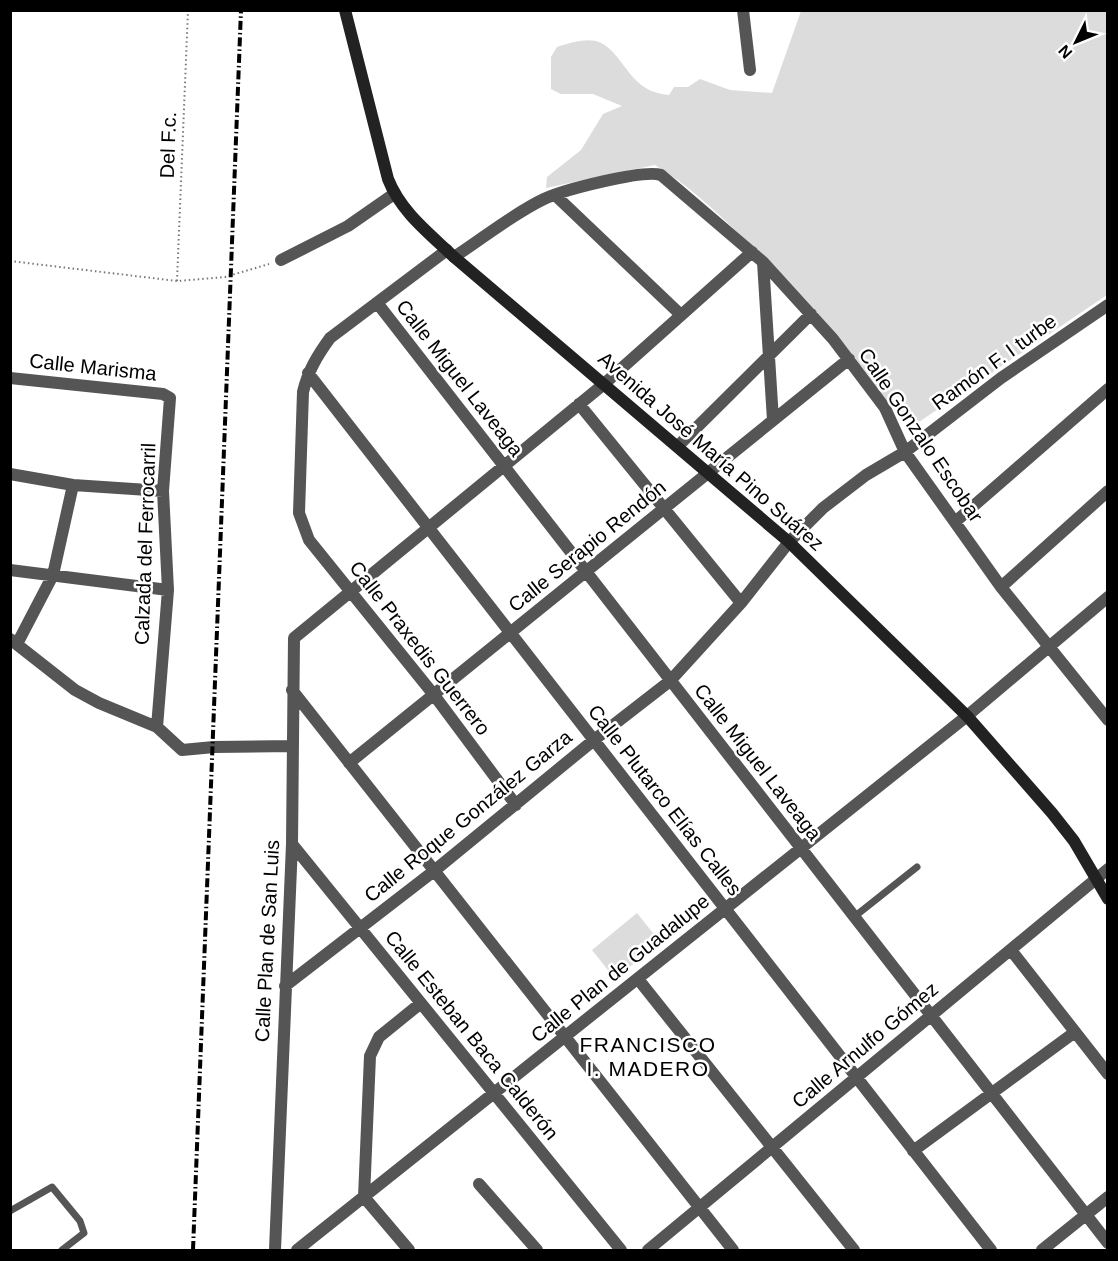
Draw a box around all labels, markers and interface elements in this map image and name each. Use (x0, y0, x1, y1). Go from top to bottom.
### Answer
north arrow (1046, 12, 1106, 72)
text: N (1055, 42, 1076, 62)
street label: Del F.c. (156, 111, 180, 179)
street label: Calle Miguel Laveaga (392, 295, 528, 461)
street label: Ramón F. I turbe (928, 310, 1060, 414)
street label: Calle Gonzalo Escobar (855, 344, 987, 526)
street label: Avenida José María Pino Suárez (594, 347, 828, 555)
street label: Calle Marisma (28, 349, 159, 385)
street label: Calzada del Ferrocarril (130, 443, 160, 645)
street label: Calle Serapio Rendón (504, 476, 670, 616)
street label: Calle Praxedis Guerrero (345, 557, 495, 739)
street label: Calle Miguel Laveaga (690, 679, 826, 845)
street label: Calle Plutarco Elías Calles (584, 700, 746, 900)
street label: Calle Roque González Garza (360, 725, 577, 906)
street label: Calle Plan de San Luis (251, 839, 283, 1043)
street label: Calle Plan de Guadalupe (527, 889, 713, 1047)
street label: Calle Esteban Baca Calderón (381, 926, 563, 1144)
street label: Calle Arnulfo Gómez (788, 978, 942, 1112)
district label: FRANCISCO I. MADERO (579, 1033, 717, 1080)

